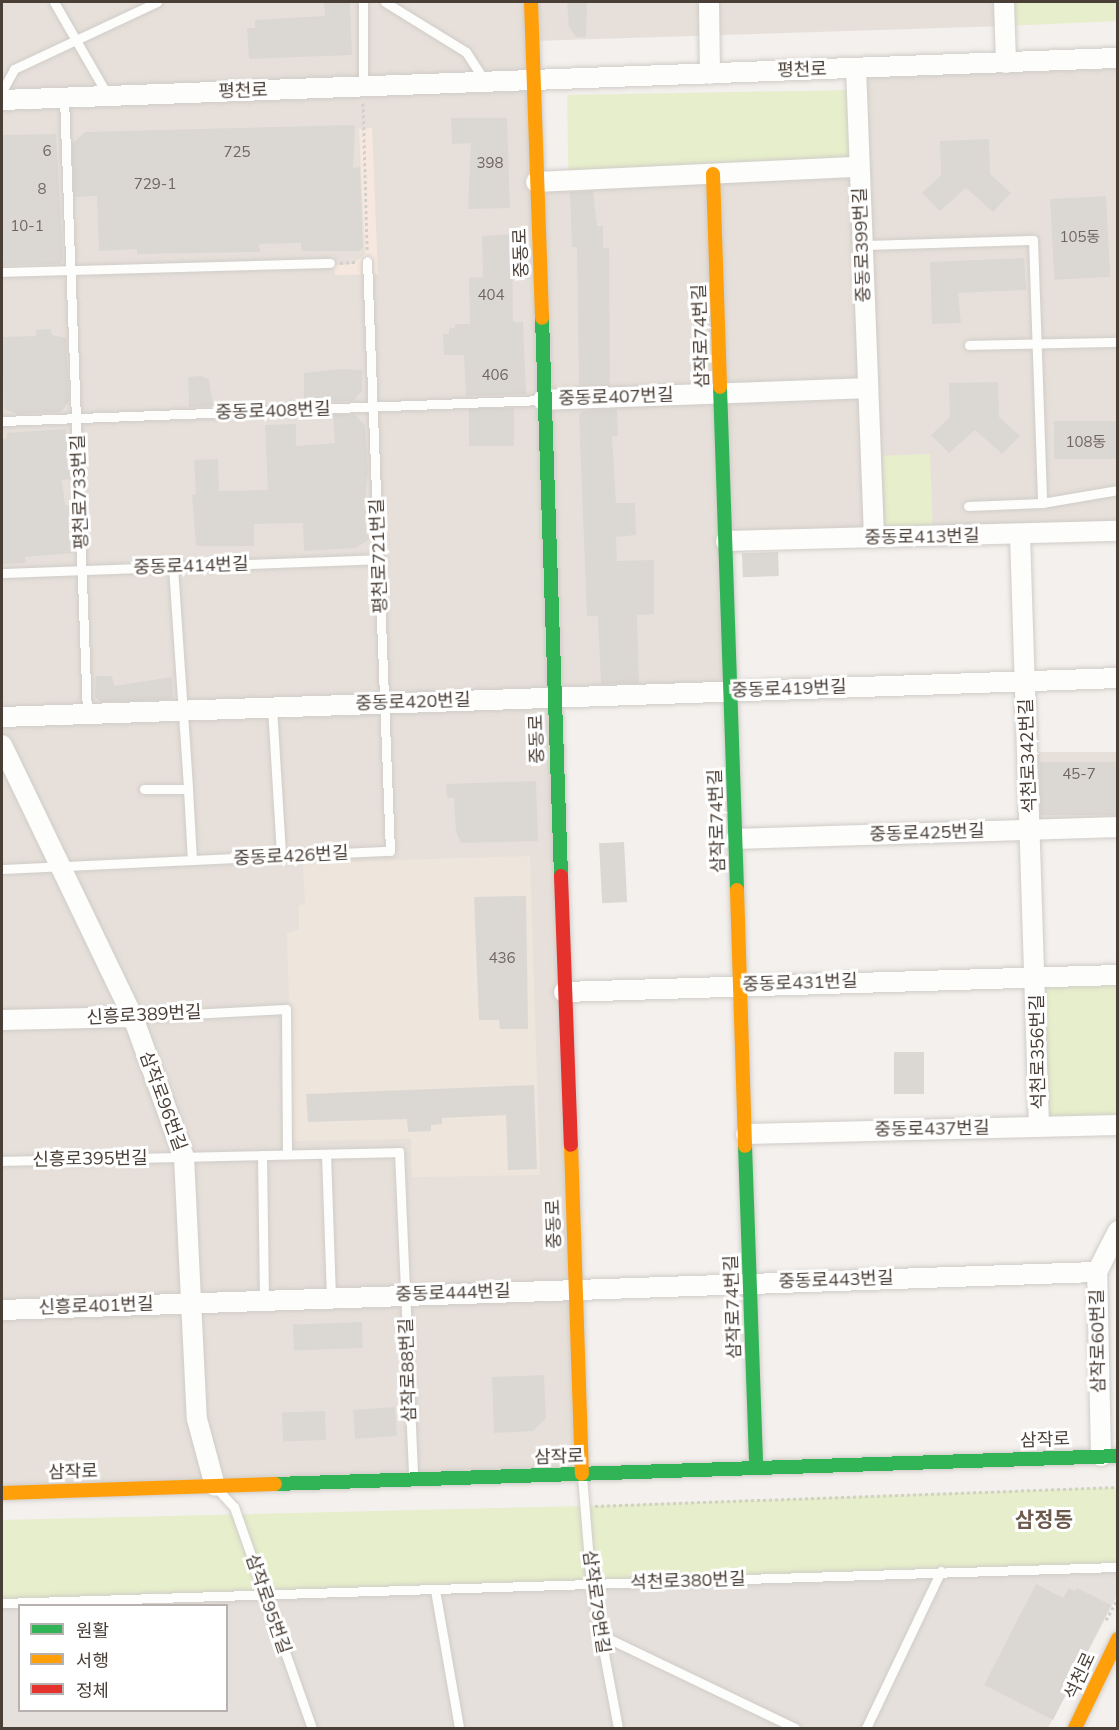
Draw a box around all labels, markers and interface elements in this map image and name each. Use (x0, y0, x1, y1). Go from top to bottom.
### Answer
street label: 평천로 (777, 58, 827, 82)
street label: 평천로 (218, 79, 268, 103)
house number: 6 (43, 142, 51, 160)
house number: 725 (224, 143, 250, 161)
house number: 398 (477, 154, 503, 172)
house number: 729-1 (134, 175, 176, 193)
house number: 8 (38, 180, 46, 198)
street label: 중동로399번길 (849, 187, 875, 303)
house number: 10-1 (10, 217, 44, 235)
street label: 중동로 (509, 228, 533, 278)
house number: 105동 (1060, 228, 1100, 246)
street label: 삼작로74번길 (688, 283, 714, 389)
house number: 404 (478, 286, 504, 304)
house number: 406 (482, 366, 508, 384)
street label: 중동로407번길 (558, 384, 674, 410)
street label: 중동로408번길 (215, 398, 331, 424)
house number: 108동 (1066, 433, 1106, 451)
street label: 평천로733번길 (67, 434, 93, 550)
street label: 평천로721번길 (366, 498, 392, 614)
street label: 중동로413번길 (864, 525, 980, 549)
street label: 중동로414번길 (133, 553, 249, 579)
street label: 중동로419번길 (731, 676, 847, 702)
street label: 중동로420번길 (355, 689, 471, 715)
street label: 석천로342번길 (1015, 698, 1041, 814)
street label: 중동로 (525, 714, 549, 764)
house number: 45-7 (1062, 765, 1096, 783)
street label: 삼작로74번길 (704, 768, 730, 874)
street label: 중동로425번길 (869, 820, 985, 846)
street label: 중동로426번길 (233, 842, 349, 870)
house number: 436 (489, 949, 515, 967)
street label: 중동로431번길 (742, 970, 858, 996)
street label: 석천로356번길 (1026, 994, 1050, 1110)
street label: 신흥로389번길 (86, 1001, 202, 1029)
street label: 삼작로96번길 (135, 1048, 191, 1154)
street label: 중동로437번길 (874, 1117, 990, 1141)
street label: 신흥로395번길 (32, 1147, 148, 1171)
street label: 중동로 (542, 1199, 566, 1249)
street label: 삼작로74번길 (720, 1254, 746, 1360)
street label: 중동로443번길 (778, 1267, 894, 1293)
street label: 중동로444번길 (395, 1280, 511, 1306)
street label: 삼작로60번길 (1086, 1289, 1110, 1393)
street label: 신흥로401번길 (38, 1293, 154, 1319)
street label: 삼작로88번길 (395, 1317, 421, 1423)
street label: 삼작로 (1020, 1428, 1070, 1452)
street label: 삼작로 (534, 1445, 584, 1469)
street label: 삼작로 (48, 1460, 98, 1484)
district label: 삼정동 (1015, 1506, 1073, 1532)
street label: 삼작로79번길 (578, 1549, 614, 1655)
street label: 삼작로95번길 (241, 1551, 295, 1657)
street label: 석천로380번길 (630, 1568, 746, 1594)
legend (18, 1604, 228, 1712)
text: 원활 (76, 1619, 109, 1642)
text: 서행 (76, 1649, 109, 1672)
street label: 석천로 (1060, 1649, 1100, 1703)
text: 정체 (76, 1679, 109, 1702)

